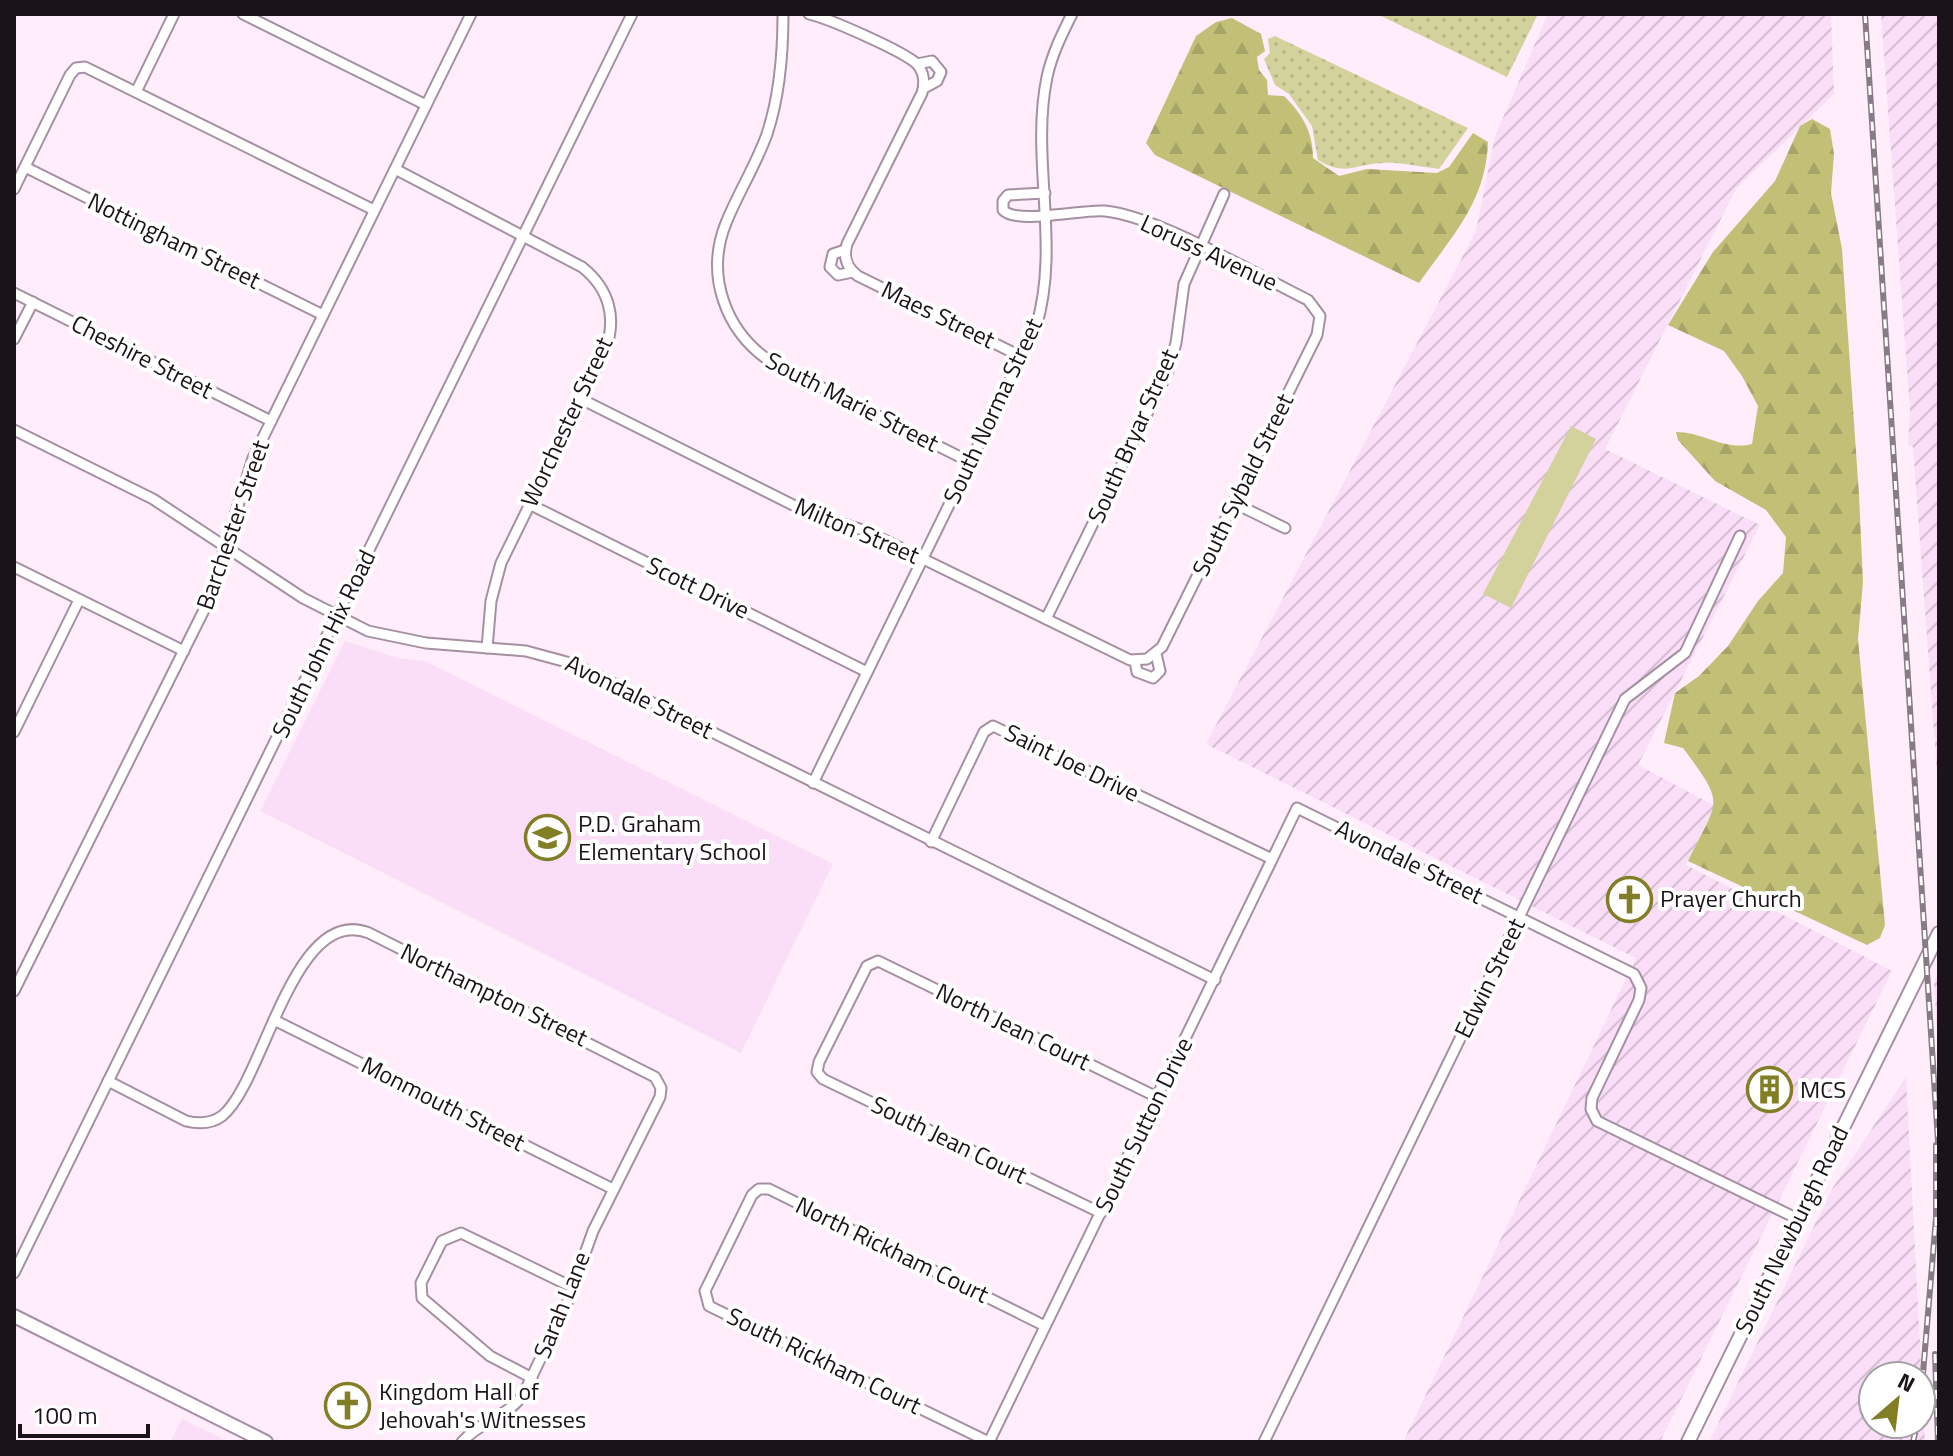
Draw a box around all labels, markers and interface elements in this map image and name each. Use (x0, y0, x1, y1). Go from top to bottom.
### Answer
street label: Nottingham Street (82, 183, 267, 298)
street label: Loruss Avenue (1135, 205, 1284, 300)
street label: Maes Street (875, 271, 1002, 357)
street label: Cheshire Street (65, 305, 220, 408)
street label: South Norma Street (933, 311, 1051, 509)
street label: Worchester Street (511, 330, 622, 513)
street label: South Marie Street (760, 342, 946, 461)
street label: South Bryar Street (1078, 342, 1187, 528)
street label: South Sybald Street (1182, 387, 1302, 582)
street label: Barchester Street (186, 434, 278, 614)
street label: Milton Street (790, 488, 926, 573)
street label: South John Hix Road (262, 543, 384, 744)
street label: Scott Drive (641, 547, 756, 628)
street label: Avondale Street (560, 645, 720, 748)
street label: Saint Joe Drive (999, 714, 1146, 810)
place label: P.D. Graham Elementary School (578, 805, 767, 869)
street label: Avondale Street (1330, 810, 1490, 913)
school or university icon: P.D. Graham Elementary School (523, 814, 571, 862)
church icon: Prayer Church (1605, 875, 1653, 923)
place label: Prayer Church (1660, 880, 1802, 916)
street label: Edwin Street (1445, 911, 1534, 1044)
street label: Northampton Street (395, 933, 595, 1055)
street label: North Jean Court (930, 973, 1097, 1079)
street label: South Sutton Drive (1085, 1031, 1201, 1218)
street label: Monmouth Street (355, 1046, 532, 1160)
building icon: MCS (1745, 1066, 1793, 1114)
place label: MCS (1800, 1071, 1846, 1107)
street label: South Jean Court (866, 1086, 1034, 1193)
street label: South Newburgh Road (1725, 1119, 1857, 1340)
street label: North Rickham Court (790, 1187, 996, 1312)
street label: Sarah Lane (523, 1246, 599, 1363)
street label: South Rickham Court (721, 1297, 928, 1423)
north arrow (1857, 1360, 1937, 1440)
text: N (1892, 1364, 1921, 1401)
place label: Kingdom Hall of Jehovah's Witnesses (379, 1373, 586, 1437)
church icon: Kingdom Hall of Jehovah's Witnesses (324, 1382, 372, 1430)
scale bar (20, 1388, 148, 1438)
text: 100 m (32, 1397, 98, 1433)

